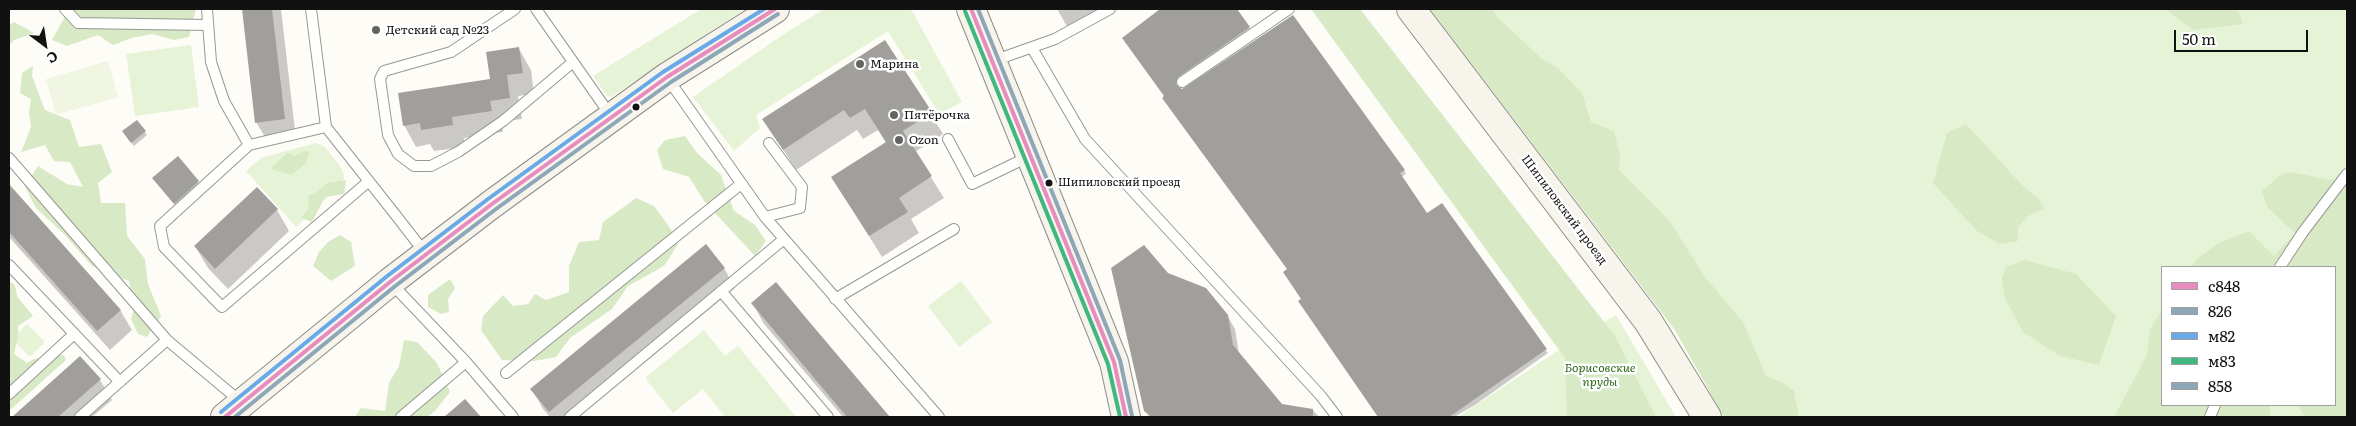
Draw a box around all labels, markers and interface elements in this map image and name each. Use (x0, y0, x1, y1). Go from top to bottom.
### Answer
north arrow (20, 20, 70, 70)
scale bar (2176, 20, 2310, 52)
place label: Детский сад №23 (386, 23, 489, 37)
marker: Детский сад №23 (370, 24, 382, 36)
text: 50 m (2182, 27, 2216, 50)
text: С (43, 47, 62, 69)
place label: Марина (870, 57, 919, 71)
marker: Марина (854, 58, 866, 70)
unlabelled marker (631, 102, 641, 112)
place label: Пятёрочка (904, 108, 970, 122)
marker: Пятёрочка (888, 109, 900, 121)
place label: Ozon (909, 133, 939, 147)
marker: Ozon (893, 134, 905, 146)
street label: Шипиловский проезд (1518, 152, 1610, 268)
place label: Шипиловский проезд (1058, 176, 1180, 190)
marker: Шипиловский проезд (1044, 178, 1054, 188)
legend (2161, 266, 2336, 406)
text: с848 (2208, 274, 2240, 297)
text: 826 (2208, 299, 2232, 322)
text: м82 (2208, 324, 2235, 347)
text: м83 (2208, 349, 2236, 372)
park label: Борисовские пруды (1565, 361, 1635, 389)
text: 858 (2208, 374, 2232, 397)

